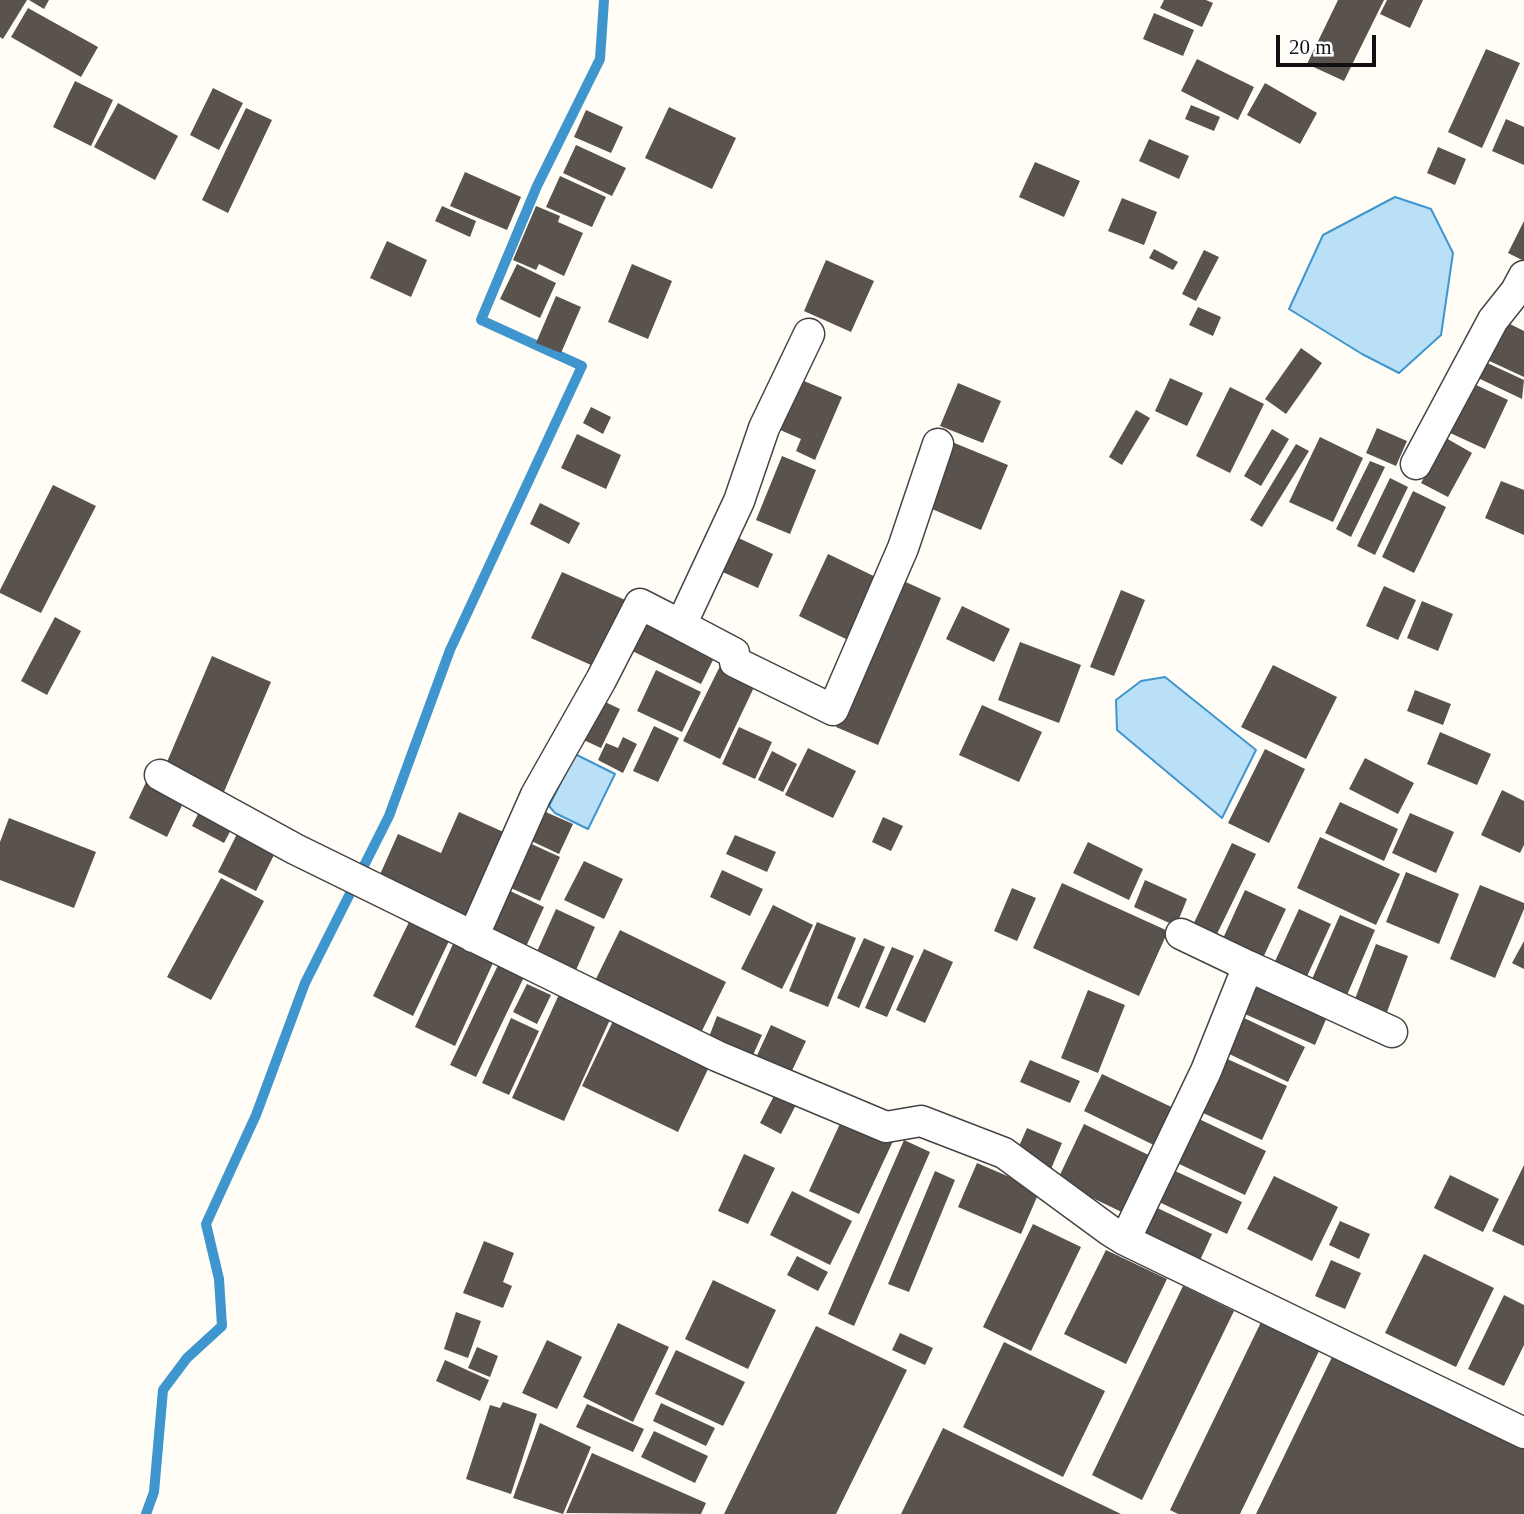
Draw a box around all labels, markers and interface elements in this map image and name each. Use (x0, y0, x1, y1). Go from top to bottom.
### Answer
scale bar (1279, 21, 1379, 65)
text: 20 m (1289, 35, 1332, 59)

